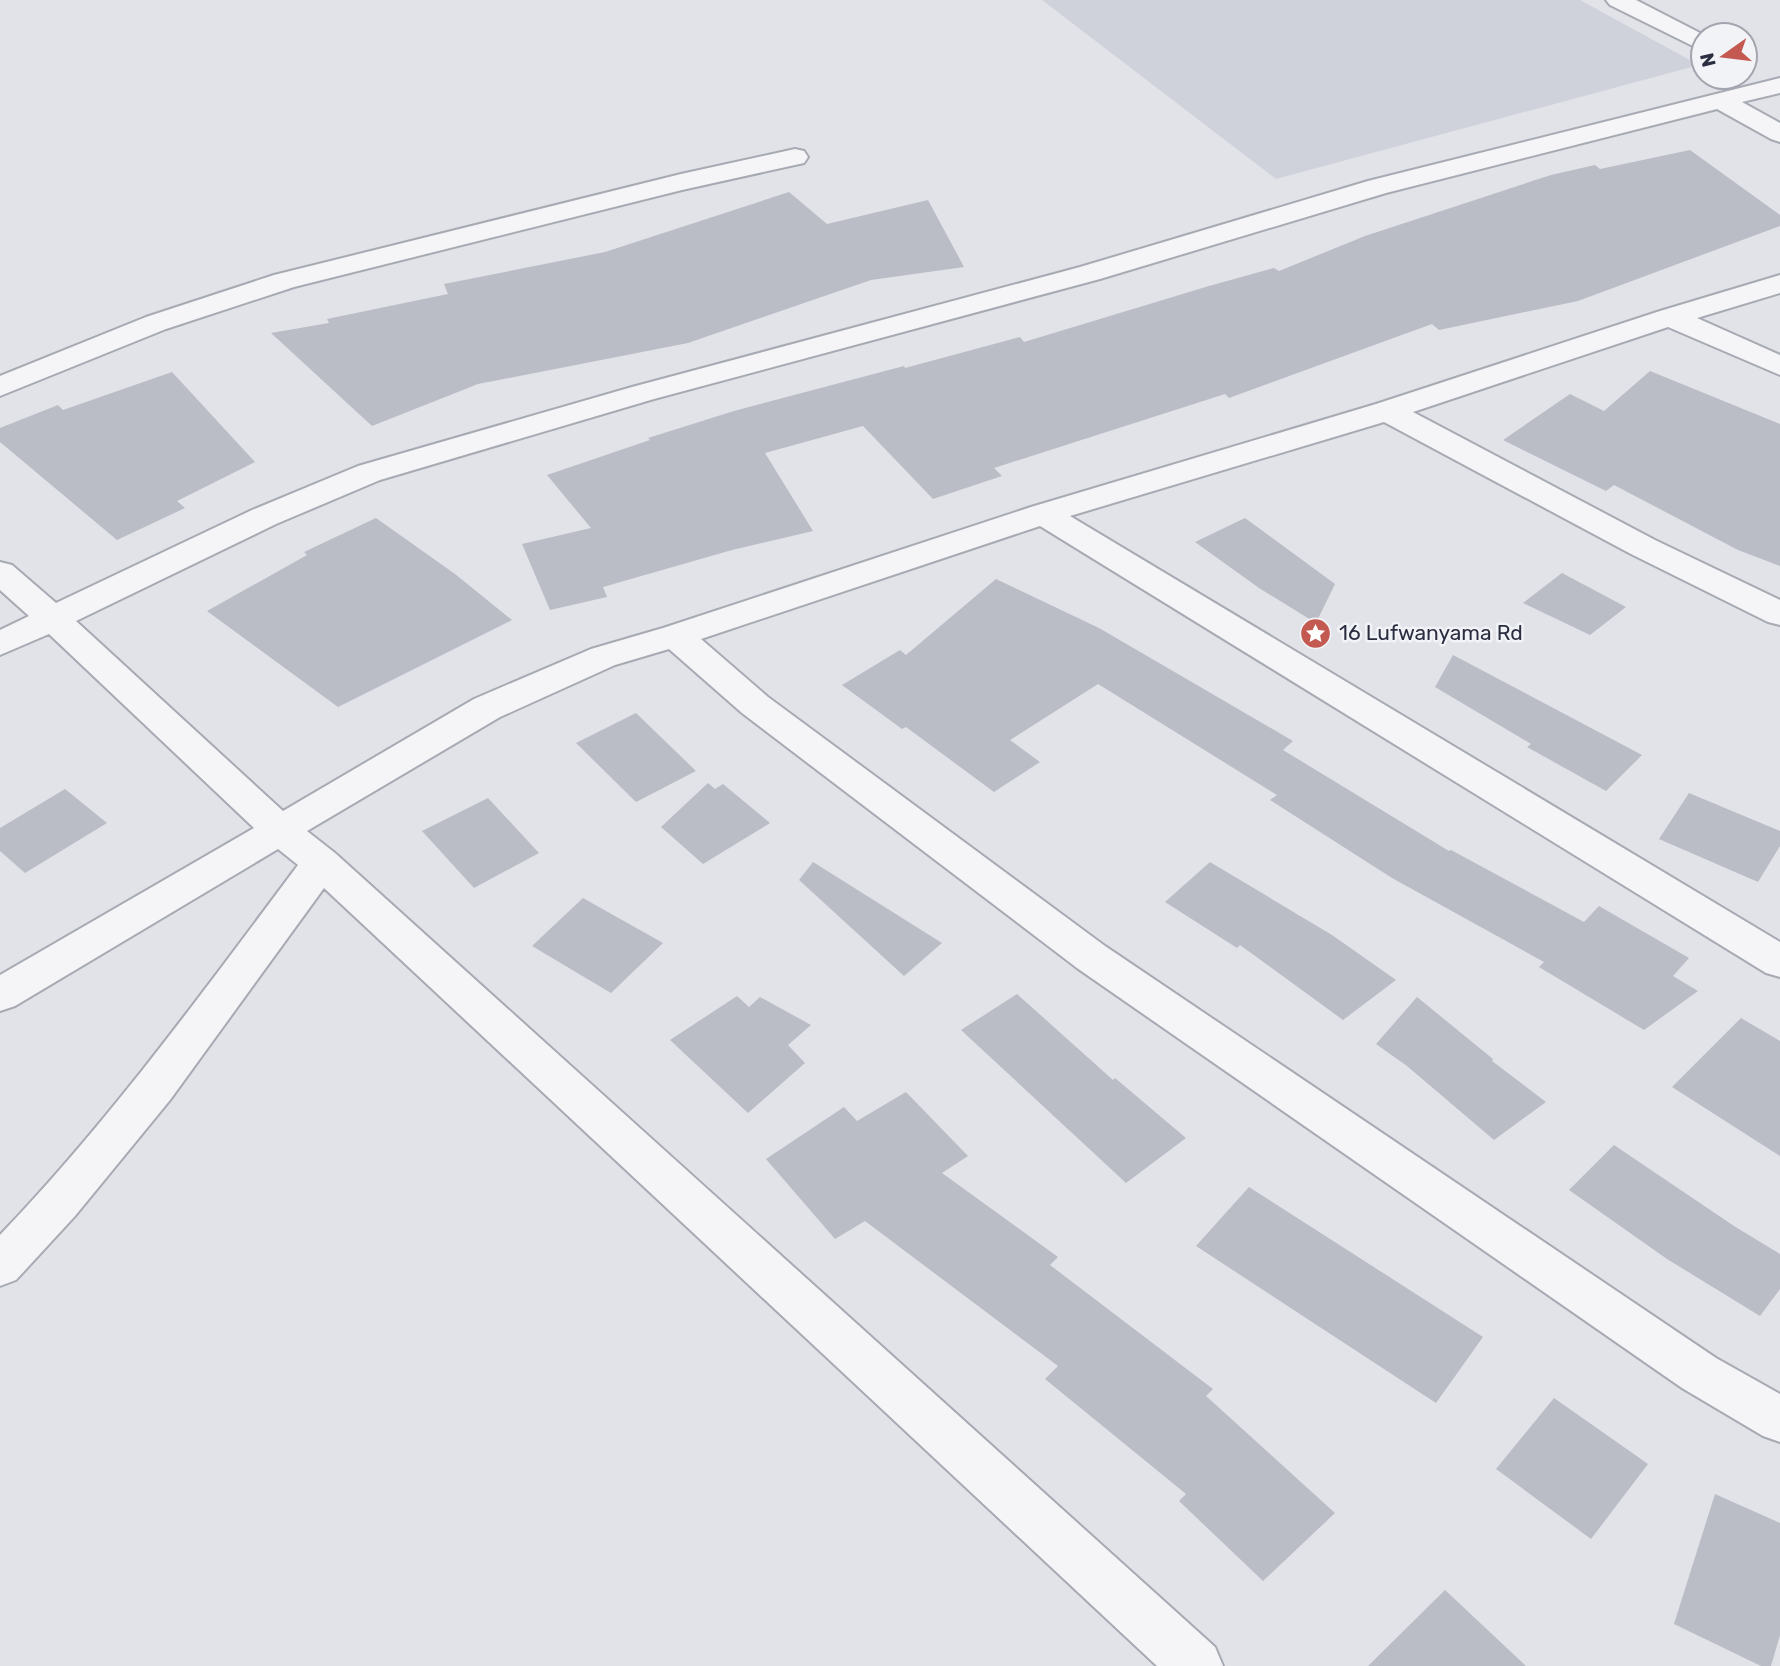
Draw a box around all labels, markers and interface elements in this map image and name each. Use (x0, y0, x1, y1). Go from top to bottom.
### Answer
north arrow (1689, 21, 1759, 91)
text: N (1695, 51, 1721, 69)
place icon: 16 Lufwanyama Rd (1299, 616, 1333, 650)
place label: 16 Lufwanyama Rd (1339, 620, 1523, 645)

